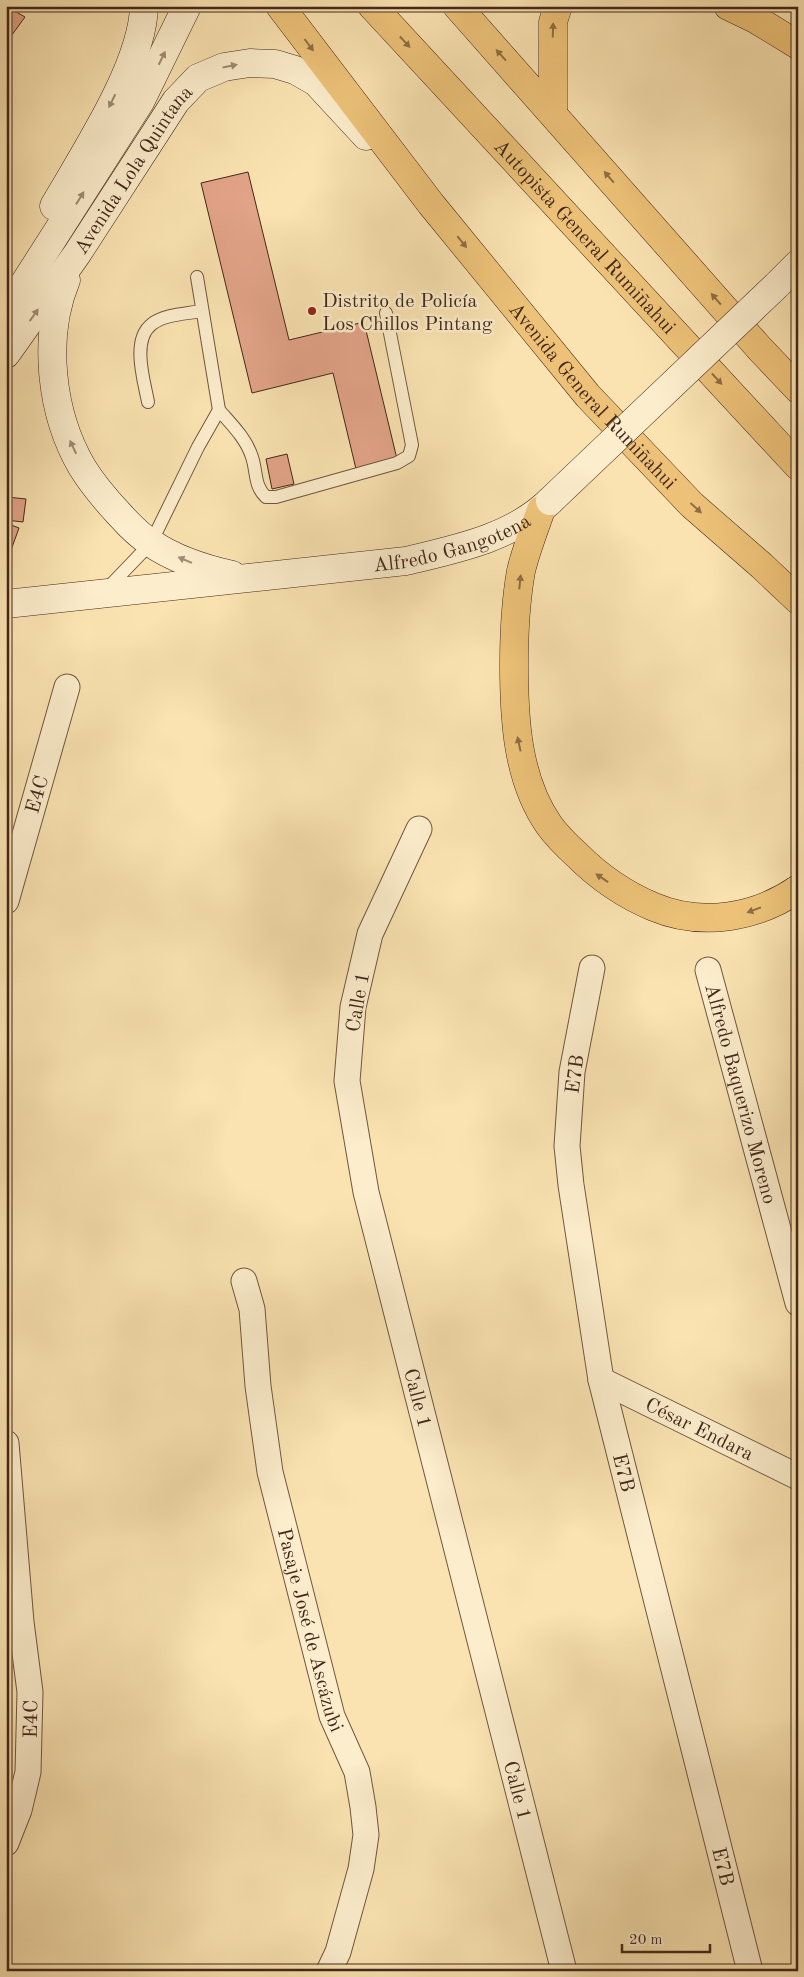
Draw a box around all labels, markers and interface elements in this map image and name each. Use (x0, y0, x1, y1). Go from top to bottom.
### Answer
one-way arrow (549, 21, 557, 37)
one-way arrow (399, 36, 411, 48)
one-way arrow (304, 38, 315, 51)
one-way arrow (158, 50, 166, 65)
one-way arrow (495, 50, 507, 62)
one-way arrow (222, 62, 238, 70)
street label: Avenida Lola Quintana (72, 82, 197, 258)
one-way arrow (108, 94, 116, 108)
street label: Autopista General Rumiñahui (489, 137, 678, 339)
one-way arrow (603, 171, 615, 183)
one-way arrow (75, 191, 84, 204)
one-way arrow (456, 235, 467, 248)
place label: Distrito de Policía Los Chillos Pintang (322, 292, 493, 335)
one-way arrow (711, 293, 722, 305)
street label: Avenida General Rumiñahui (504, 300, 679, 494)
marker: Distrito de Policía Los Chillos Pintang (306, 305, 318, 317)
one-way arrow (29, 308, 39, 321)
one-way arrow (712, 373, 723, 386)
one-way arrow (69, 440, 77, 455)
one-way arrow (689, 502, 701, 514)
street label: Alfredo Gangotena (372, 511, 535, 576)
one-way arrow (178, 555, 192, 563)
one-way arrow (516, 574, 524, 590)
one-way arrow (515, 736, 523, 751)
street label: E4C (23, 773, 53, 816)
one-way arrow (595, 873, 609, 883)
one-way arrow (746, 906, 761, 914)
street label: Calle 1 (344, 971, 374, 1034)
street label: Alfredo Baquerizo Moreno (700, 982, 779, 1206)
street label: E7B (563, 1053, 589, 1095)
street label: Calle 1 (399, 1366, 434, 1430)
street label: César Endara (641, 1395, 756, 1465)
street label: E7B (608, 1452, 637, 1494)
street label: Pasaje José de Ascázubi (273, 1526, 346, 1735)
street label: E4C (22, 1699, 42, 1739)
street label: Calle 1 (499, 1759, 533, 1823)
street label: E7B (707, 1845, 736, 1888)
scale bar (622, 1922, 709, 1954)
text: 20 m (629, 1933, 663, 1948)

